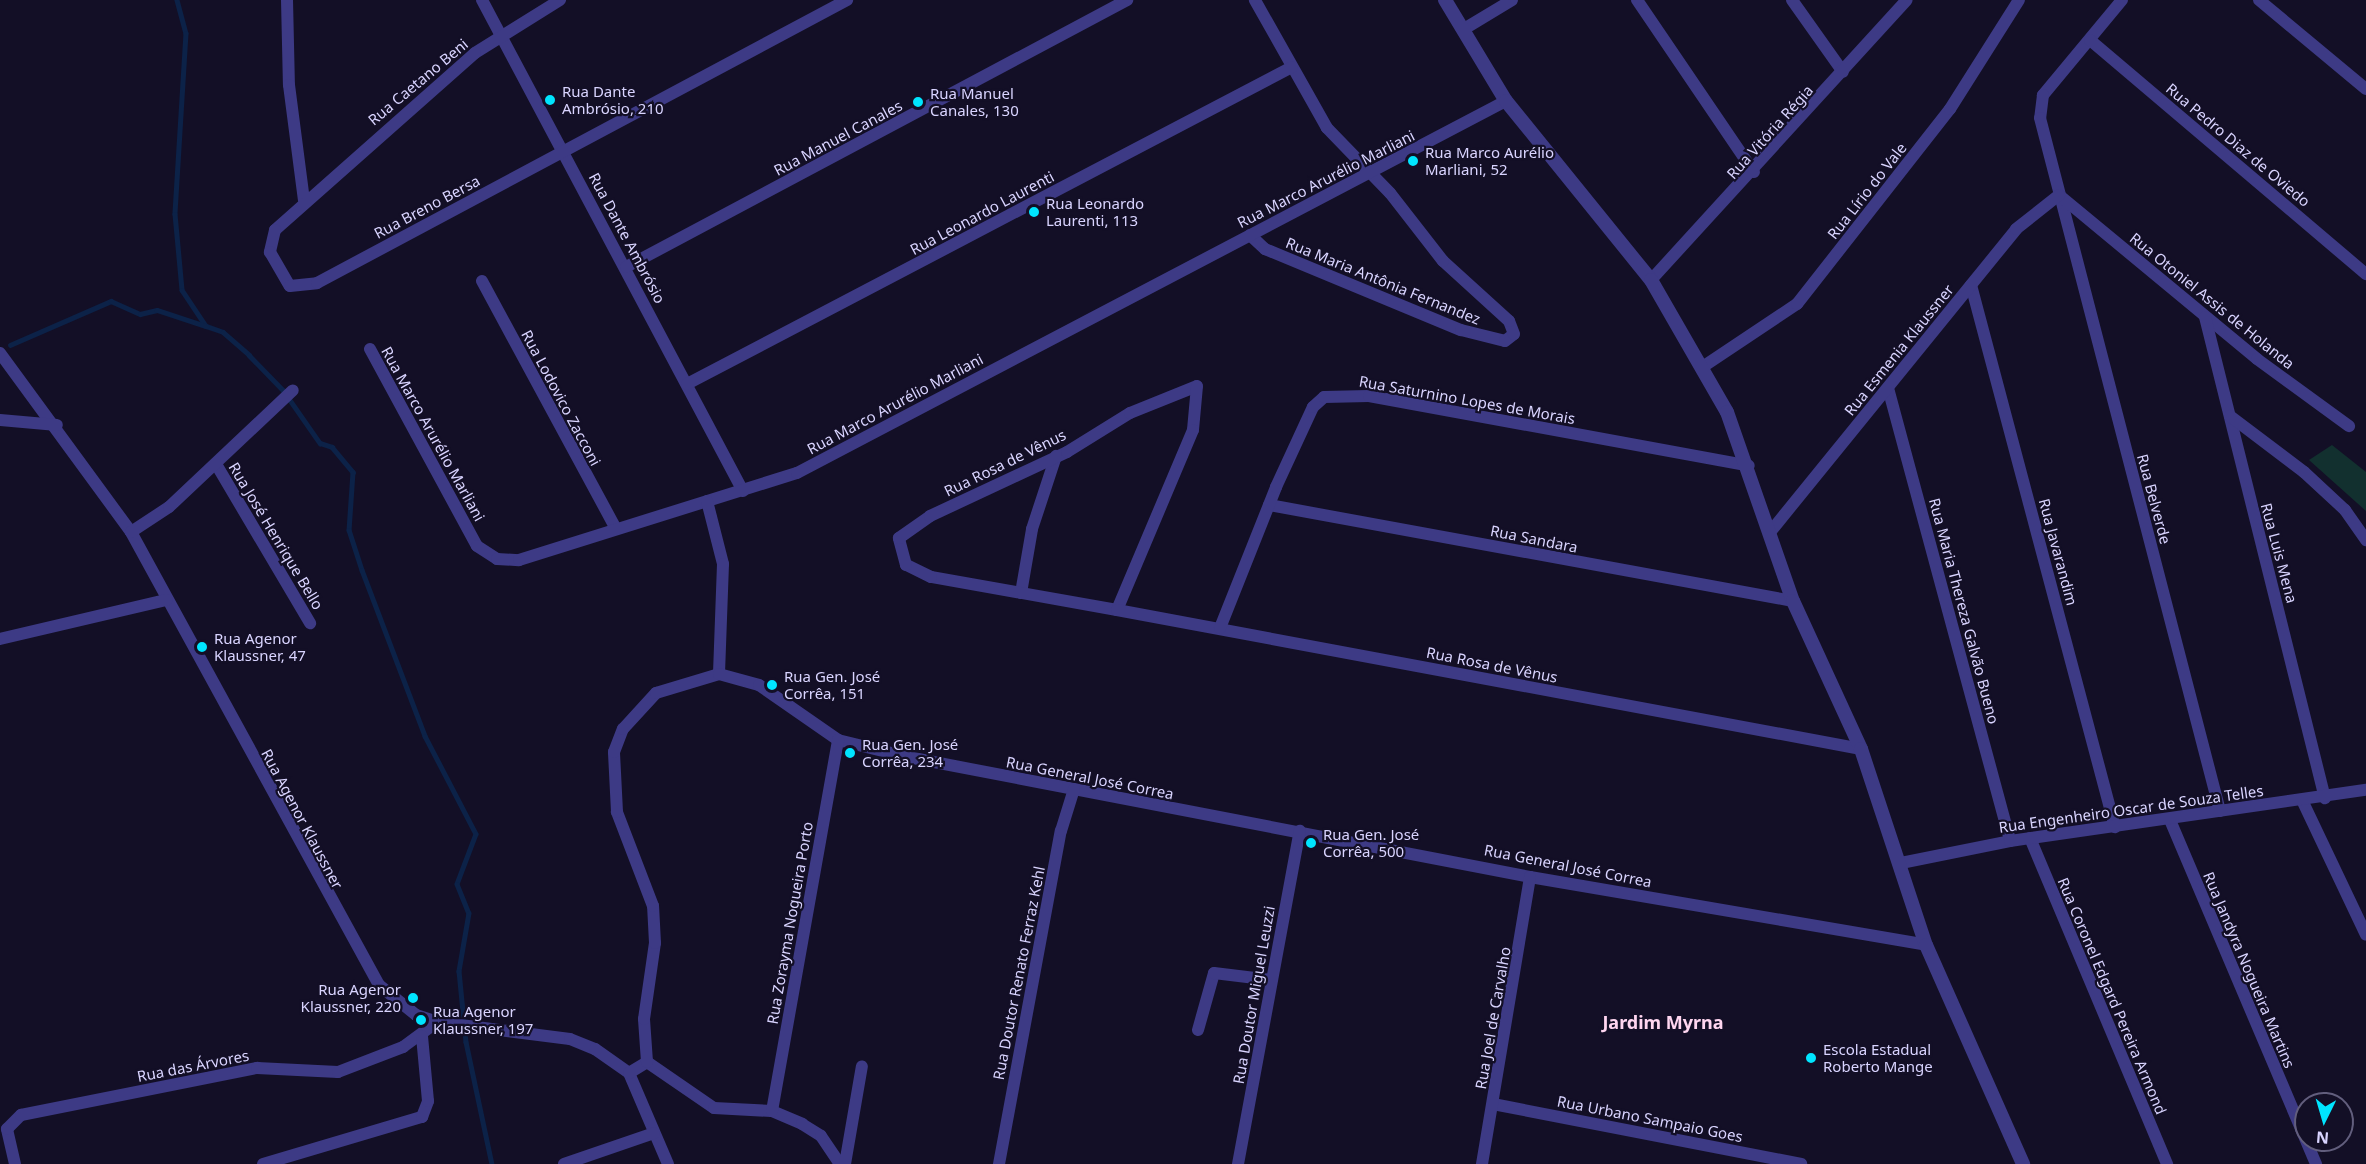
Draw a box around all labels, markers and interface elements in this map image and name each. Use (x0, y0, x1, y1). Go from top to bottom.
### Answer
street label: Rua Caetano Beni (364, 35, 472, 129)
street label: Rua Pedro Diaz de Oviedo (2162, 80, 2314, 210)
street label: Rua Vitória Régia (1723, 81, 1817, 183)
place label: Rua Dante Ambrósio, 210 (562, 82, 664, 117)
place label: Rua Manuel Canales, 130 (930, 84, 1019, 119)
marker: Rua Dante Ambrósio, 210 (543, 93, 557, 107)
marker: Rua Manuel Canales, 130 (911, 95, 925, 109)
street label: Rua Manuel Canales (771, 97, 905, 179)
street label: Rua Marco Arurélio Marliani (1234, 126, 1418, 232)
street label: Rua Lírio do Vale (1824, 139, 1910, 243)
place label: Rua Marco Aurélio Marliani, 52 (1425, 143, 1554, 178)
marker: Rua Marco Aurélio Marliani, 52 (1406, 154, 1420, 168)
street label: Rua Leonardo Laurenti (907, 167, 1057, 259)
street label: Rua Dante Ambrósio (585, 170, 669, 306)
street label: Rua Breno Bersa (371, 172, 483, 242)
place label: Rua Leonardo Laurenti, 113 (1046, 194, 1144, 229)
marker: Rua Leonardo Laurenti, 113 (1027, 205, 1041, 219)
street label: Rua Otoniel Assis de Holanda (2126, 229, 2298, 373)
street label: Rua Maria Antônia Fernandez (1283, 234, 1483, 328)
street label: Rua Esmenia Klaussner (1841, 281, 1957, 419)
street label: Rua Lodovico Zacconi (518, 327, 604, 469)
street label: Rua Marco Arurélio Marliani (377, 344, 489, 524)
street label: Rua Marco Arurélio Marliani (804, 350, 986, 458)
street label: Rua Saturnino Lopes de Morais (1358, 372, 1576, 428)
street label: Rua Rosa de Vênus (941, 426, 1069, 500)
street label: Rua Belverde (2133, 452, 2175, 546)
street label: Rua José Henrique Bello (225, 459, 327, 613)
street label: Rua Maria Thereza Galvão Bueno (1925, 496, 2003, 726)
street label: Rua Javarandim (2035, 496, 2081, 608)
street label: Rua Luis Mena (2257, 501, 2301, 605)
street label: Rua Sandara (1489, 522, 1579, 556)
place label: Rua Agenor Klaussner, 47 (214, 629, 306, 664)
marker: Rua Agenor Klaussner, 47 (195, 640, 209, 654)
street label: Rua Rosa de Vênus (1425, 643, 1559, 687)
place label: Rua Gen. José Corrêa, 151 (784, 667, 880, 702)
marker: Rua Gen. José Corrêa, 151 (765, 678, 779, 692)
place label: Rua Gen. José Corrêa, 234 (862, 735, 958, 770)
street label: Rua Agenor Klaussner (257, 746, 347, 892)
marker: Rua Gen. José Corrêa, 234 (843, 746, 857, 760)
street label: Rua General José Correa (1005, 753, 1175, 803)
street label: Rua Engenheiro Oscar de Souza Telles (1997, 781, 2265, 837)
street label: Rua Zorayma Nogueira Porto (763, 820, 817, 1026)
place label: Rua Gen. José Corrêa, 500 (1323, 825, 1419, 860)
marker: Rua Gen. José Corrêa, 500 (1304, 836, 1318, 850)
street label: Rua General José Correa (1483, 841, 1653, 891)
street label: Rua Doutor Renato Ferraz Kehl (989, 865, 1049, 1081)
street label: Rua Jandyra Nogueira Martins (2199, 869, 2299, 1071)
street label: Rua Coronel Edgard Pereira Armond (2054, 875, 2170, 1117)
street label: Rua Doutor Miguel Leuzzi (1229, 905, 1279, 1085)
street label: Rua Joel de Carvalho (1472, 945, 1514, 1091)
place label: Rua Agenor Klaussner, 220 (301, 980, 401, 1015)
marker: Rua Agenor Klaussner, 220 (406, 991, 420, 1005)
place label: Rua Agenor Klaussner, 197 (433, 1002, 533, 1037)
district label: Jardim Myrna (1602, 1011, 1724, 1033)
marker: Rua Agenor Klaussner, 197 (414, 1013, 428, 1027)
place label: Escola Estadual Roberto Mange (1823, 1040, 1933, 1075)
street label: Rua das Árvores (135, 1046, 251, 1086)
marker: Escola Estadual Roberto Mange (1804, 1051, 1818, 1065)
street label: Rua Urbano Sampaio Goes (1556, 1092, 1744, 1146)
north arrow (2294, 1092, 2354, 1152)
text: N (2315, 1126, 2330, 1149)

